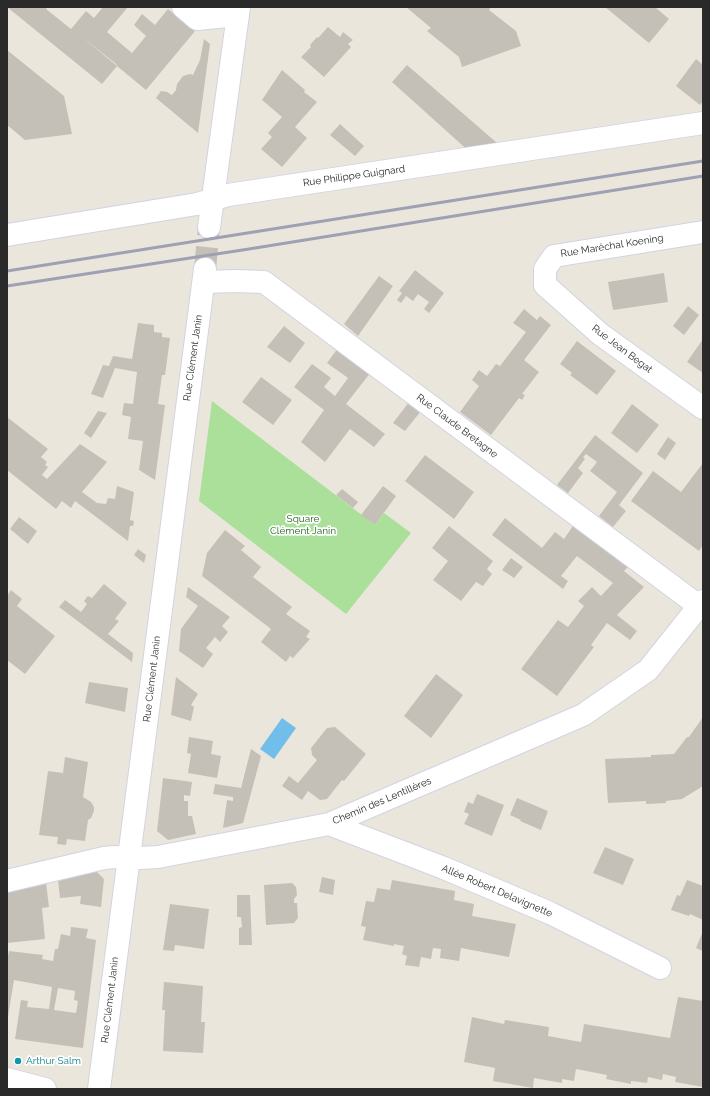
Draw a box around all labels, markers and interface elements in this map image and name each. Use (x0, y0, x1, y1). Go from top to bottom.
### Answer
street label: Rue Philippe Guignard (302, 163, 406, 189)
street label: Rue Maréchal Koening (560, 232, 664, 260)
street label: Rue Clément Janin (181, 314, 205, 402)
street label: Rue Jean Begat (589, 322, 655, 376)
street label: Rue Claude Bretagne (414, 391, 500, 461)
park label: Square Clément Janin (270, 513, 336, 536)
street label: Rue Clément Janin (141, 635, 163, 723)
street label: Chemin des Lentillères (331, 775, 433, 827)
street label: Allée Robert Delavignette (440, 862, 554, 920)
street label: Rue Clément Janin (99, 956, 121, 1044)
place label: Arthur Salm (26, 1055, 81, 1067)
marker: Arthur Salm (13, 1056, 23, 1066)

